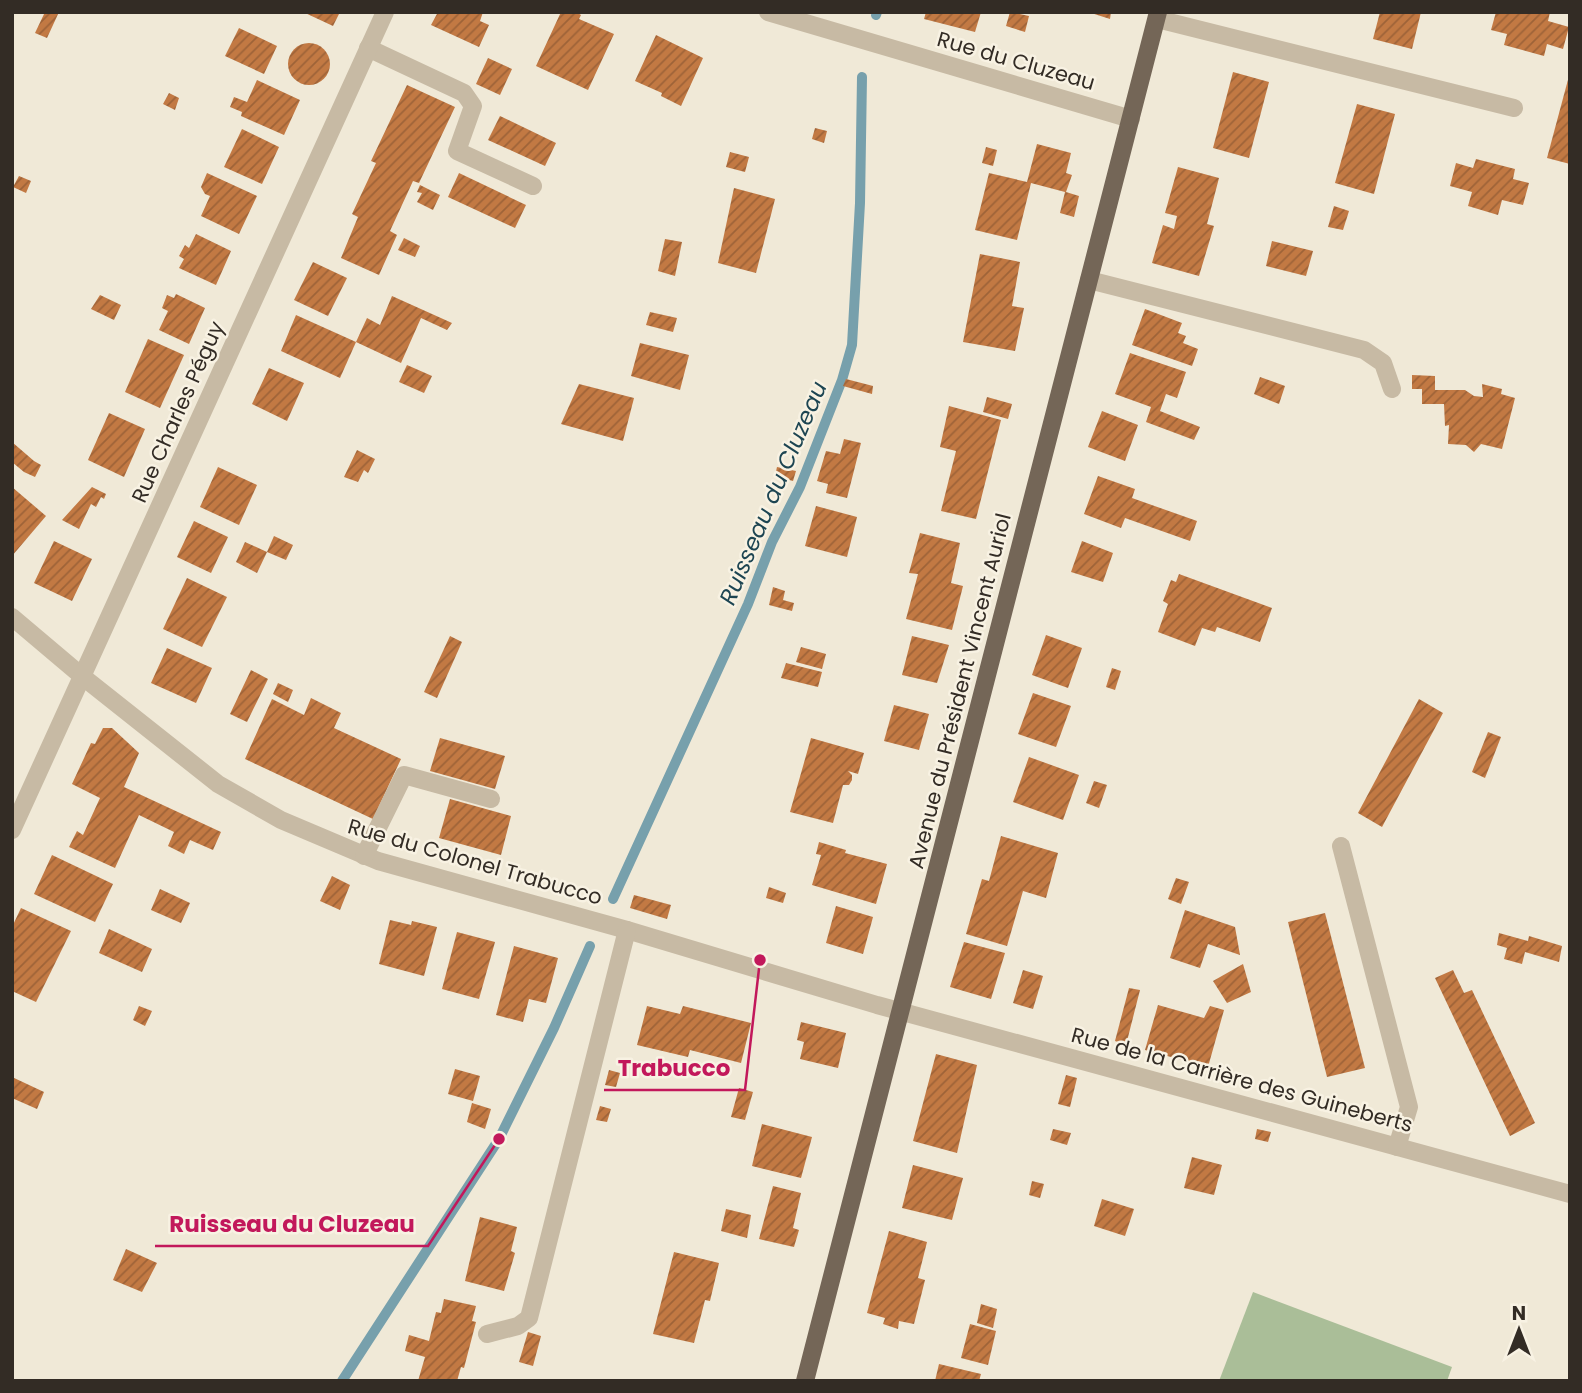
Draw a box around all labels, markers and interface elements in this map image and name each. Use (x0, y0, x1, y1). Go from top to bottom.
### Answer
street label: Rue du Cluzeau (934, 24, 1099, 97)
street label: Rue Charles Péguy (124, 316, 231, 507)
water label: Ruisseau du Cluzeau (711, 376, 835, 610)
street label: Avenue du Président Vincent Auriol (901, 510, 1018, 872)
street label: Rue du Colonel Trabucco (344, 811, 606, 912)
street label: Rue de la Carrière des Guineberts (1068, 1020, 1416, 1139)
callout: Trabucco (604, 1046, 745, 1090)
text: Trabucco (618, 1052, 730, 1084)
callout: Ruisseau du Cluzeau (155, 1202, 428, 1246)
text: Ruisseau du Cluzeau (169, 1208, 415, 1240)
north arrow (1484, 1295, 1554, 1365)
text: N (1512, 1300, 1526, 1327)

